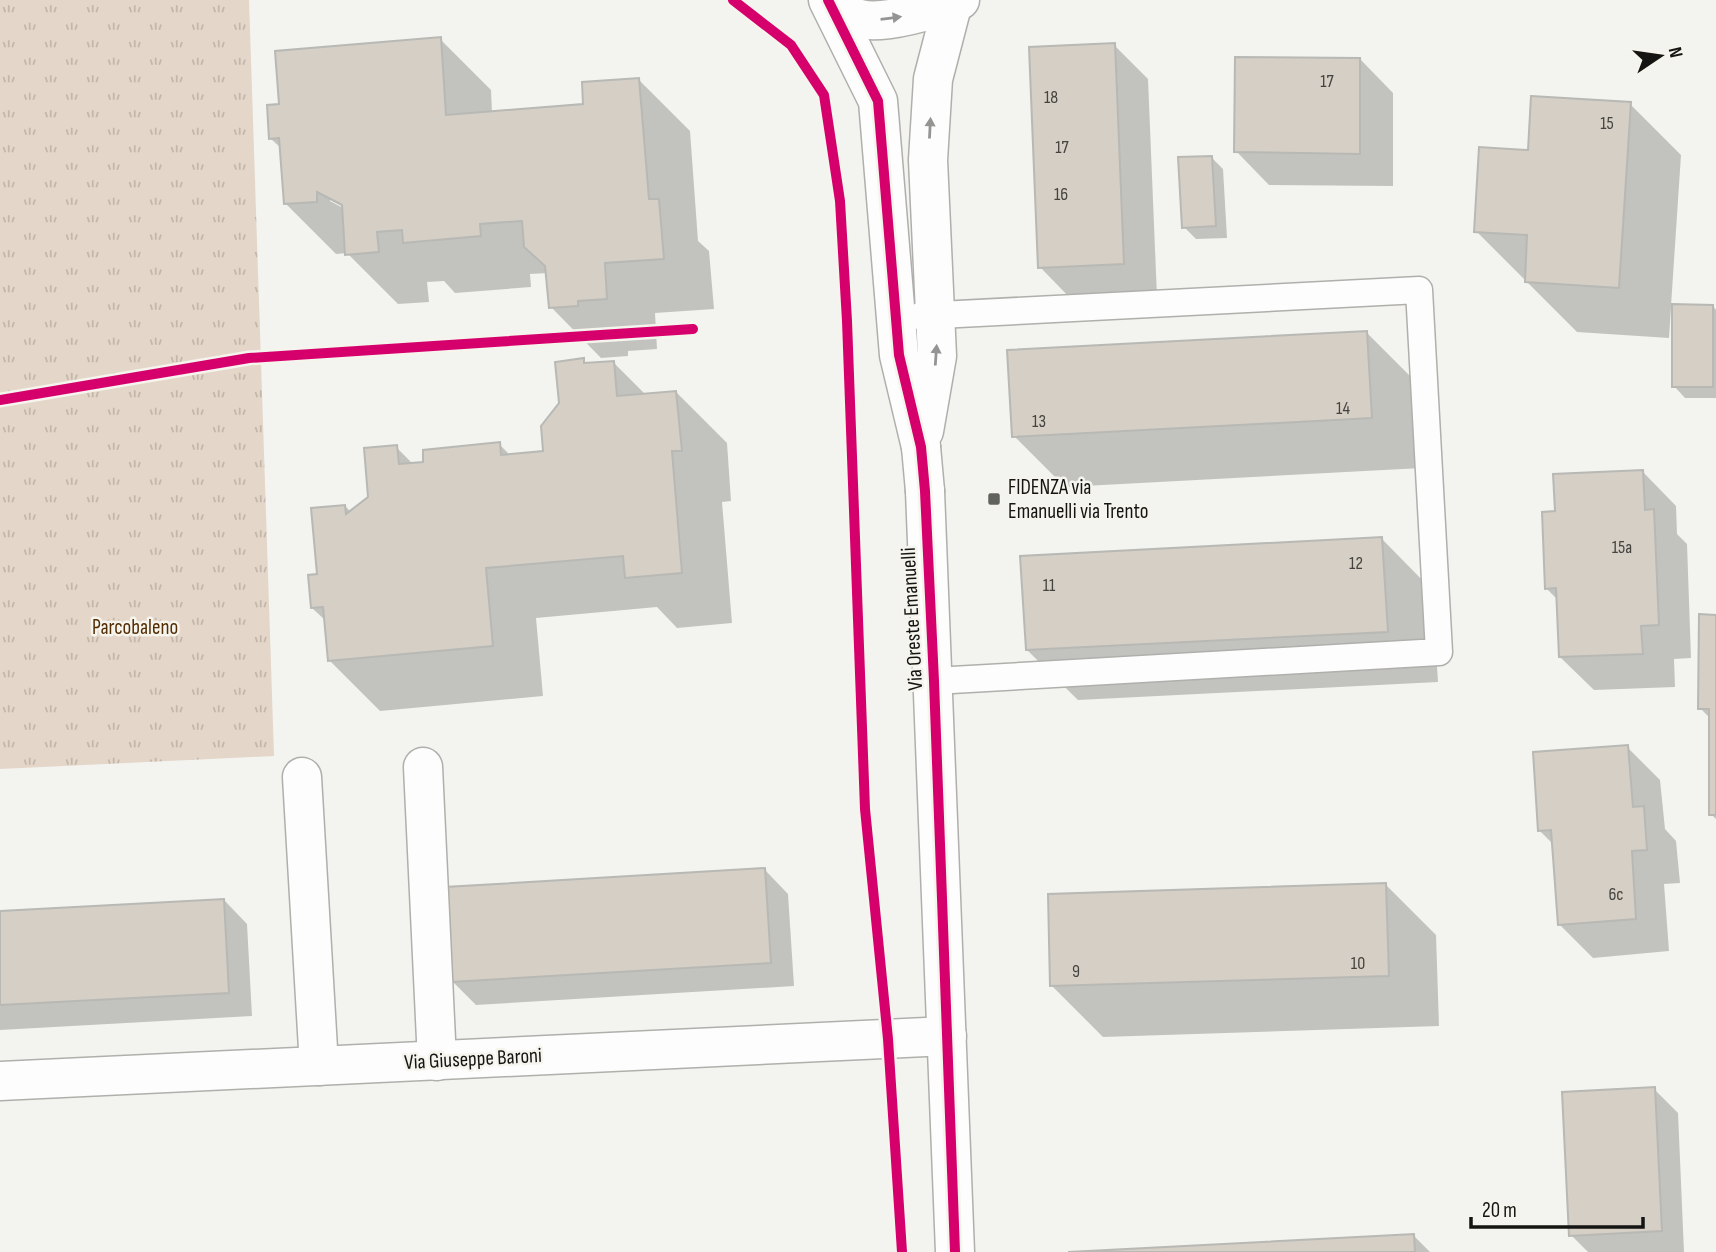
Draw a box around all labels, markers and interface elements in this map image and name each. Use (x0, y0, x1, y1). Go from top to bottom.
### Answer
one-way arrow (880, 12, 902, 23)
north arrow (1625, 21, 1695, 91)
text: N (1663, 45, 1687, 60)
house number: 17 (1320, 71, 1335, 92)
house number: 18 (1044, 87, 1058, 108)
house number: 15 (1600, 113, 1614, 134)
one-way arrow (925, 117, 936, 139)
house number: 17 (1055, 137, 1070, 158)
house number: 16 (1054, 184, 1068, 205)
one-way arrow (931, 344, 942, 366)
house number: 14 (1336, 398, 1350, 419)
house number: 13 (1032, 411, 1046, 432)
place label: FIDENZA via Emanuelli via Trento (1008, 475, 1149, 524)
marker: FIDENZA via Emanuelli via Trento (986, 491, 1002, 507)
house number: 15a (1612, 537, 1632, 558)
street label: Via Oreste Emanuelli (896, 547, 928, 691)
house number: 12 (1349, 553, 1363, 574)
house number: 11 (1043, 575, 1056, 596)
park label: Parcobaleno (92, 615, 178, 640)
house number: 6c (1608, 884, 1624, 905)
house number: 10 (1351, 953, 1365, 974)
house number: 9 (1072, 961, 1080, 982)
street label: Via Giuseppe Baroni (403, 1043, 543, 1075)
scale bar (1471, 1186, 1642, 1230)
text: 20 m (1482, 1198, 1517, 1223)

